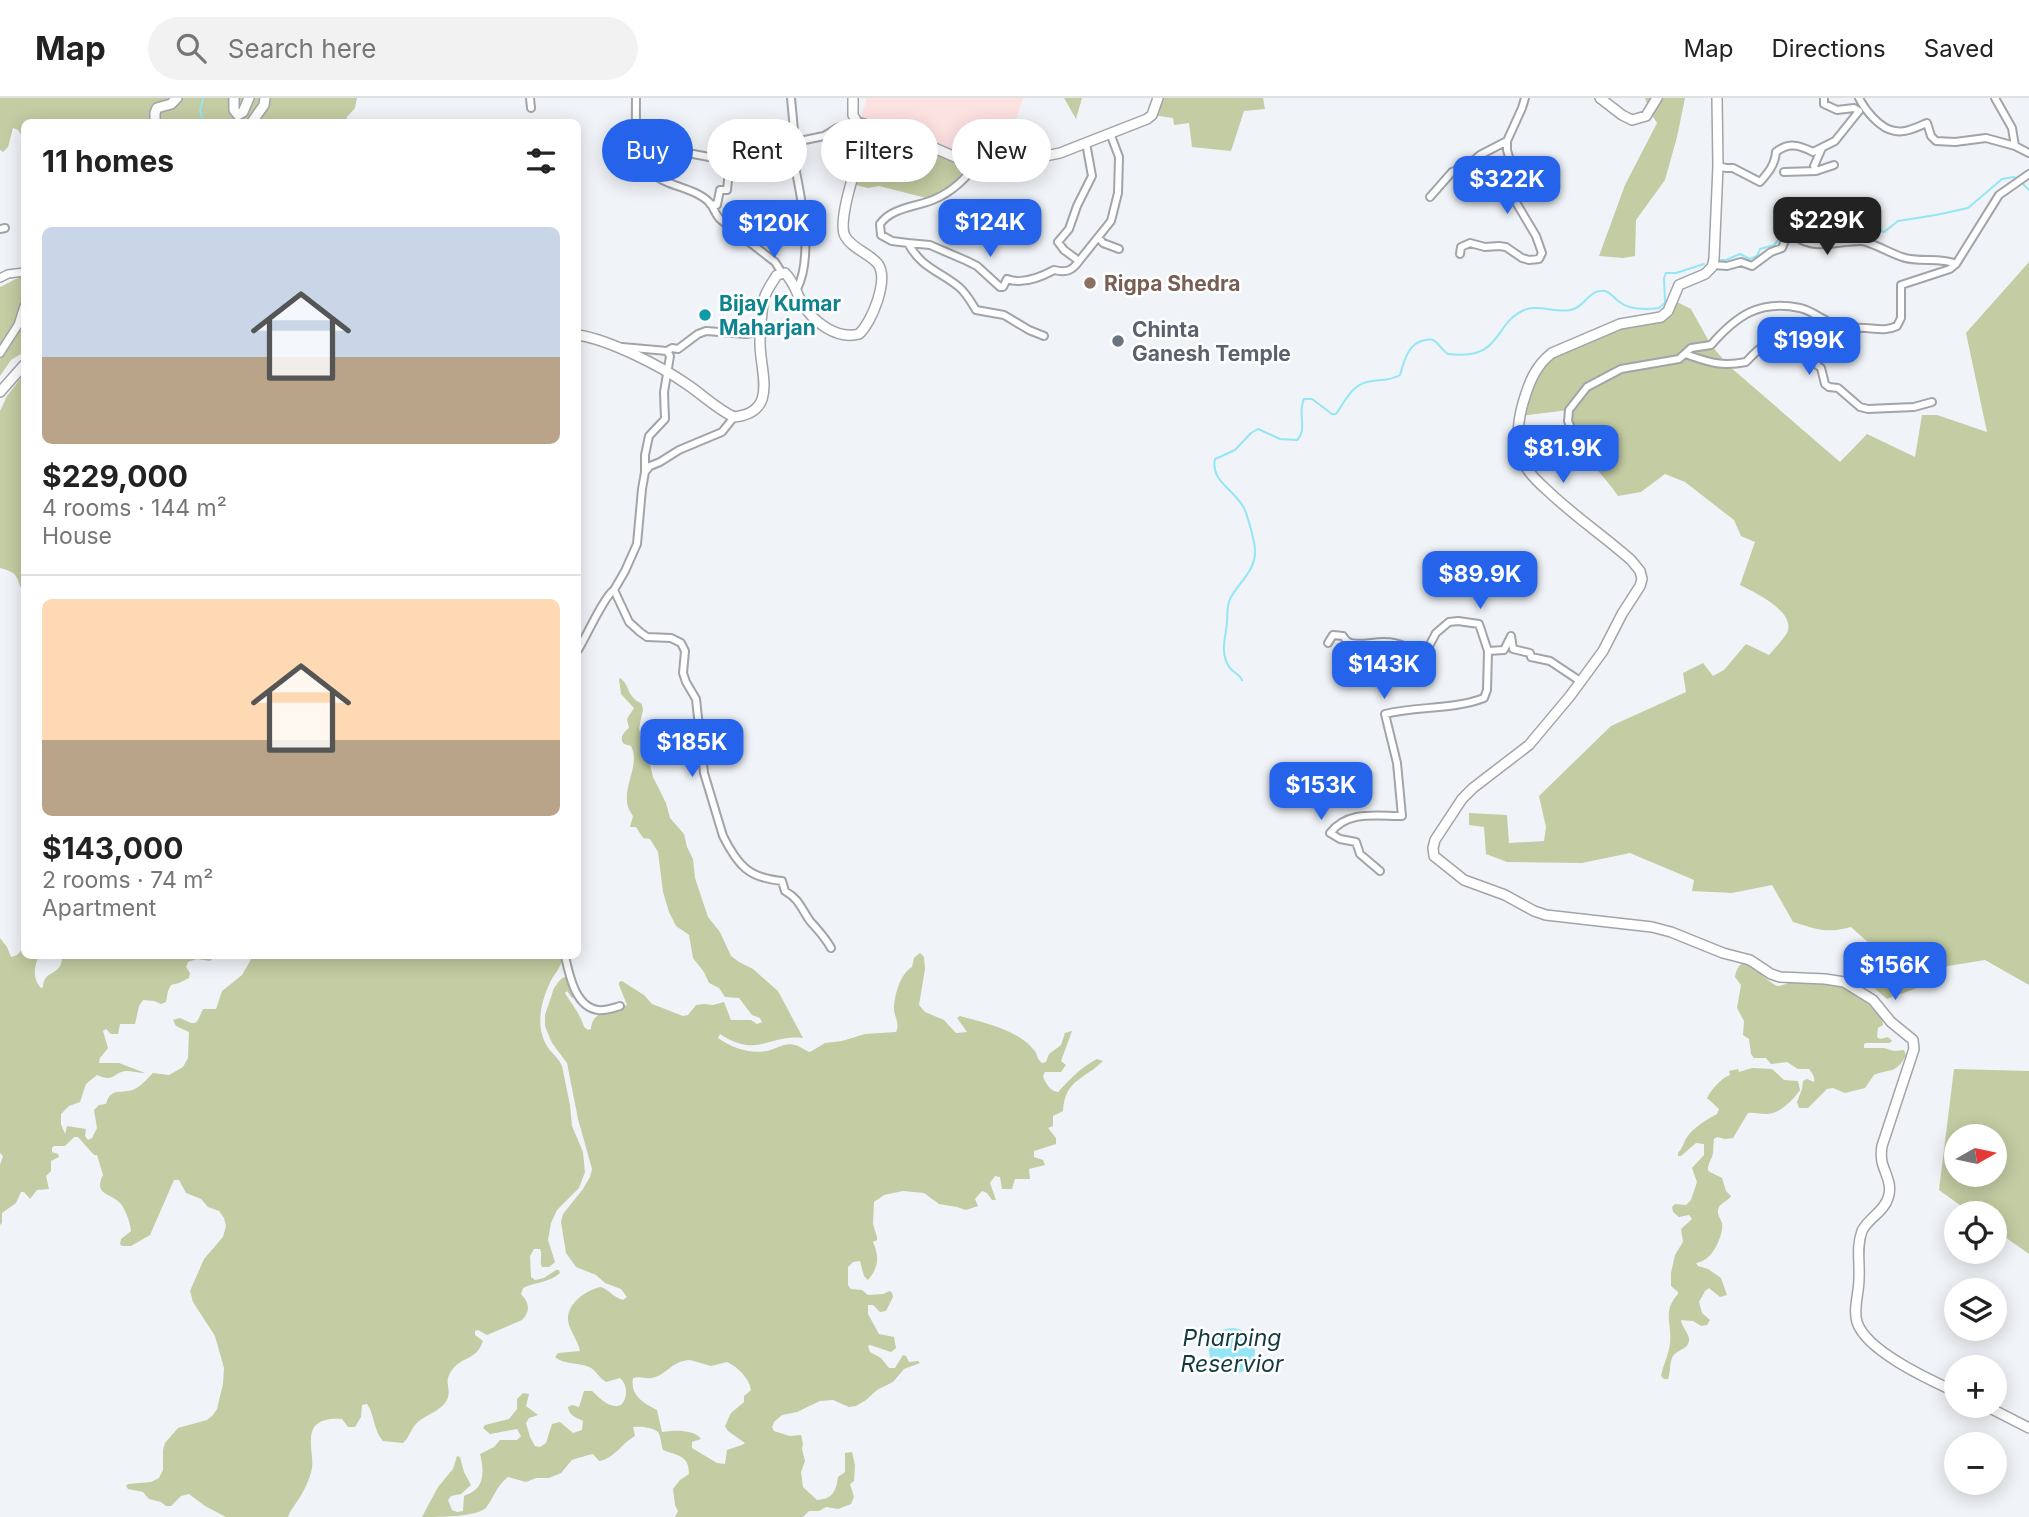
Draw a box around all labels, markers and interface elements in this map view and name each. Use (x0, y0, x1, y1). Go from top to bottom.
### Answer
search box (148, 17, 638, 80)
text: Map (35, 28, 106, 68)
icon: search (172, 29, 210, 67)
text: Search here (228, 33, 376, 64)
text: Map (1684, 34, 1733, 63)
text: Directions (1771, 34, 1886, 63)
text: Saved (1924, 34, 1994, 63)
chip: Buy (602, 119, 693, 182)
chip: Rent (707, 119, 807, 182)
chip: Filters (821, 119, 938, 182)
chip: New (952, 119, 1051, 182)
icon: filters (522, 142, 560, 180)
text: 11 homes (42, 143, 174, 179)
pin: $322K (1458, 156, 1556, 216)
text: $322K (1469, 165, 1545, 193)
pin: $229K (1778, 198, 1876, 257)
pin: $120K (725, 200, 823, 260)
pin: $124K (941, 200, 1039, 259)
text: $229K (1789, 206, 1865, 234)
text: $124K (954, 208, 1026, 236)
text: $120K (738, 209, 810, 237)
place label: Rigpa Shedra (1104, 271, 1240, 296)
icon: home (238, 273, 364, 399)
marker: Rigpa Shedra (1082, 275, 1098, 291)
place label: Bijay Kumar Maharjan (719, 291, 842, 340)
marker: Bijay Kumar Maharjan (697, 307, 713, 323)
place label: Chinta Ganesh Temple (1132, 317, 1291, 366)
pin: $199K (1760, 317, 1858, 377)
text: $199K (1773, 326, 1845, 354)
marker: Chinta Ganesh Temple (1110, 333, 1126, 349)
pin: $81.9K (1506, 426, 1620, 485)
text: $81.9K (1524, 434, 1602, 462)
text: $229,000 (42, 458, 188, 494)
text: 4 rooms · 144 m² (42, 494, 227, 522)
text: House (42, 522, 112, 550)
pin: $89.9K (1423, 552, 1537, 611)
text: $89.9K (1438, 560, 1522, 588)
pin: $143K (1335, 642, 1433, 701)
icon: home (238, 645, 364, 771)
text: $143K (1348, 650, 1420, 678)
pin: $185K (643, 720, 741, 779)
text: $185K (656, 728, 728, 756)
pin: $153K (1272, 762, 1370, 822)
text: $153K (1285, 771, 1357, 799)
text: $143,000 (42, 830, 183, 866)
text: 2 rooms · 74 m² (42, 866, 214, 894)
text: Apartment (42, 894, 156, 922)
pin: $156K (1846, 942, 1944, 1002)
text: $156K (1859, 951, 1931, 979)
north arrow (1944, 1124, 2007, 1186)
map controls (1944, 1124, 2007, 1495)
button: locate (1944, 1201, 2007, 1264)
button: layers (1944, 1278, 2007, 1341)
water label: Pharping Reservior (1180, 1324, 1285, 1378)
button: + (1944, 1355, 2007, 1418)
button: − (1944, 1432, 2007, 1495)

